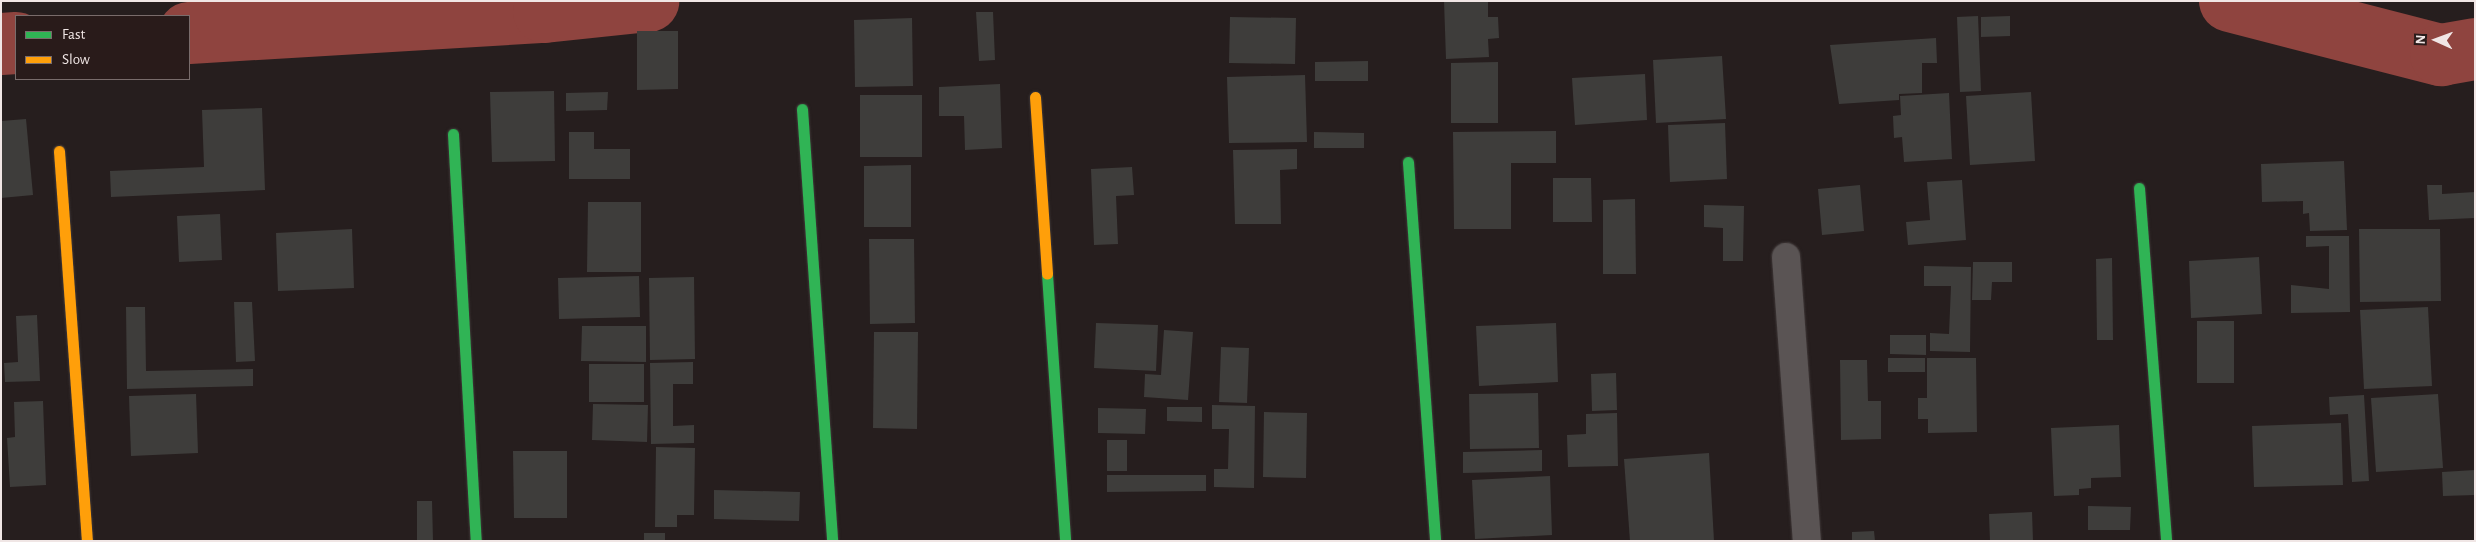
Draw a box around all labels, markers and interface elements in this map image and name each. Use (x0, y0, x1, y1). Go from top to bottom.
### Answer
legend (15, 15, 190, 80)
north arrow (2411, 15, 2461, 65)
text: Fast (62, 27, 85, 42)
text: N (2414, 34, 2428, 45)
text: Slow (62, 52, 90, 67)

